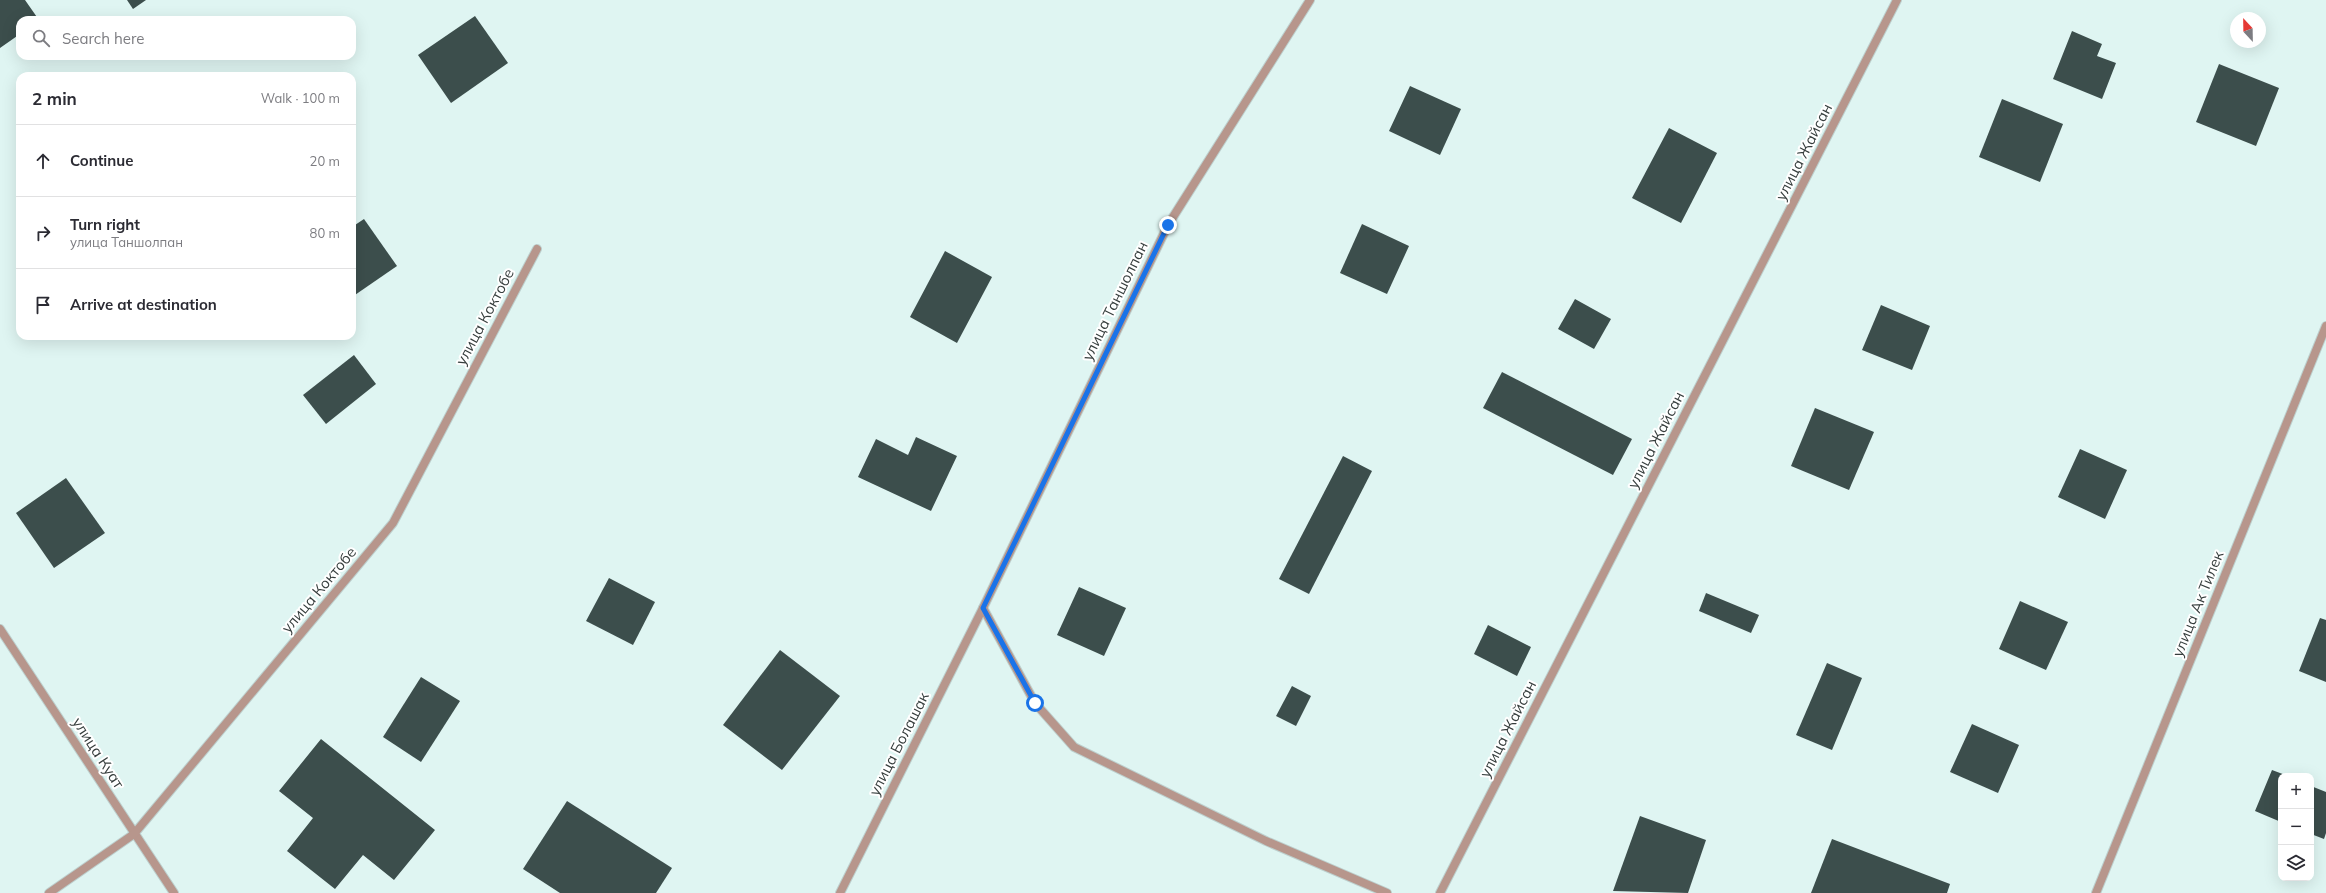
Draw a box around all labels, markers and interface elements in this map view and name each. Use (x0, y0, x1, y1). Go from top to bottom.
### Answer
north arrow (2230, 12, 2266, 48)
search box (16, 16, 356, 60)
icon: search (30, 27, 52, 49)
text: Search here (62, 29, 144, 48)
text: 2 min (32, 88, 77, 109)
text: Walk · 100 m (261, 90, 340, 106)
street label: улица Жайсан (1771, 100, 1836, 203)
icon: ahead (32, 150, 54, 172)
text: Continue (70, 151, 133, 170)
text: 20 m (310, 153, 340, 169)
text: Turn right (70, 215, 140, 234)
route end (1159, 216, 1177, 234)
icon: right (32, 222, 54, 244)
text: 80 m (310, 225, 340, 241)
text: улица Таншолпан (70, 234, 183, 250)
street label: улица Таншолпан (1077, 238, 1152, 364)
street label: улица Коктобе (451, 265, 518, 368)
icon: arrive (32, 294, 54, 316)
text: Arrive at destination (70, 295, 217, 314)
street label: улица Жайсан (1623, 388, 1688, 491)
street label: улица Коктобе (277, 543, 360, 637)
street label: улица Ак Тилек (2168, 547, 2228, 660)
street label: улица Жайсан (1475, 677, 1540, 780)
street label: улица Болашак (864, 688, 933, 799)
route start (1026, 694, 1044, 712)
street label: улица Куат (68, 714, 129, 792)
map controls (2278, 773, 2314, 881)
button: + (2278, 773, 2314, 809)
button: − (2278, 809, 2314, 845)
button: layers (2278, 845, 2314, 881)

